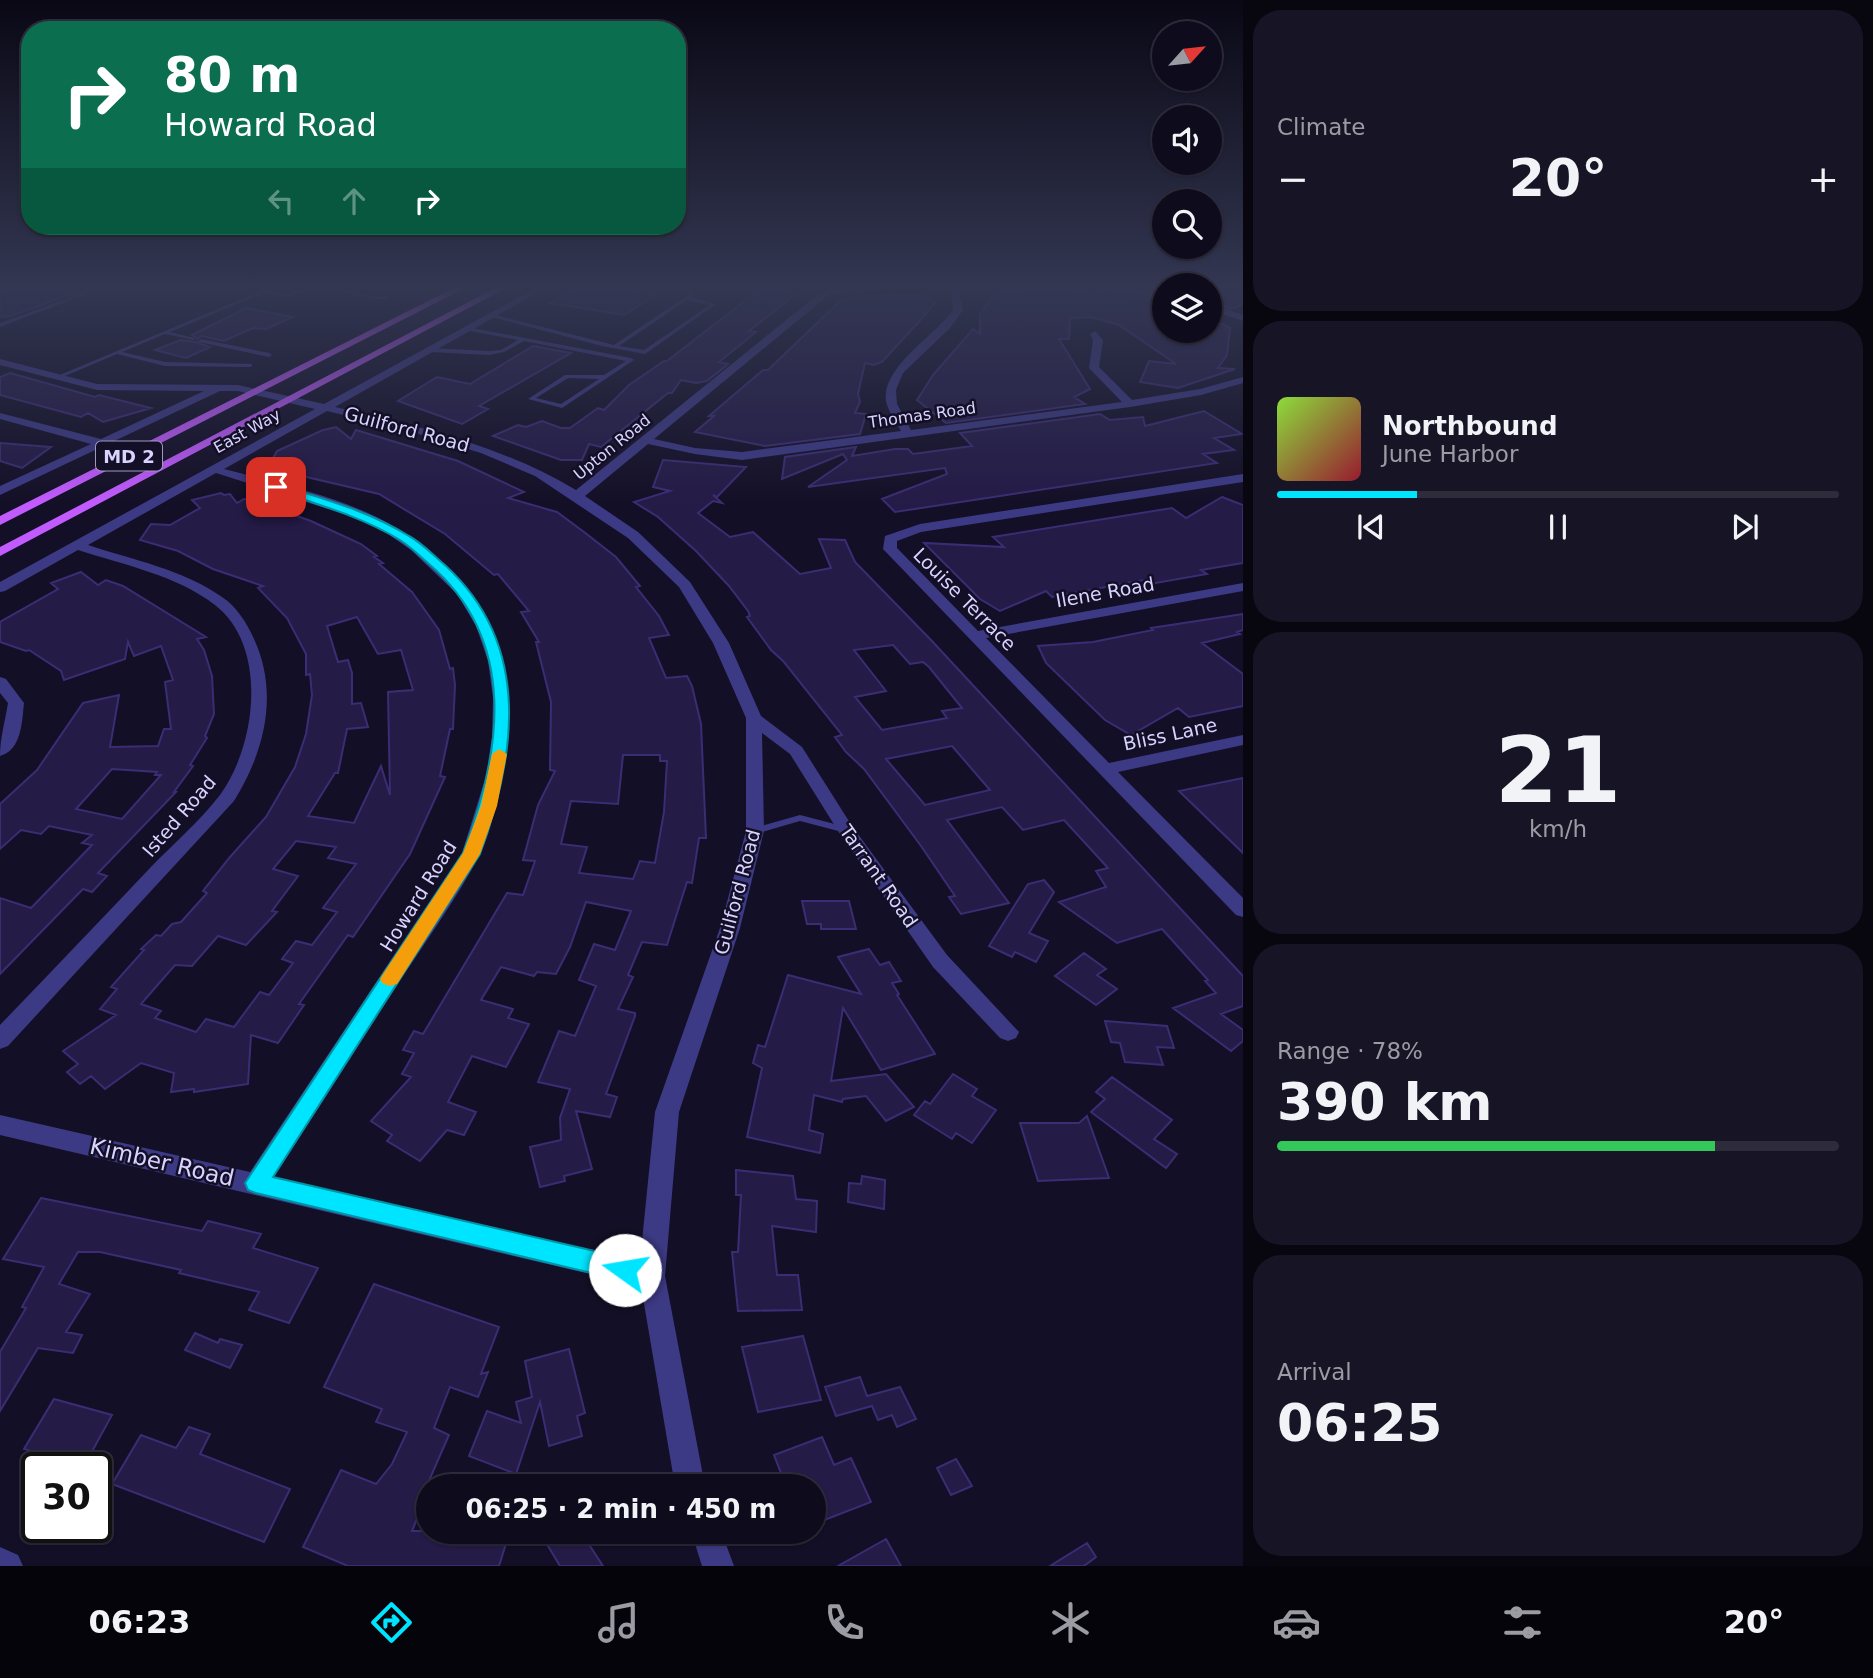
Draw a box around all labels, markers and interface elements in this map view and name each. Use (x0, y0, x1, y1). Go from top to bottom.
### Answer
north arrow (1152, 21, 1222, 91)
map controls (1152, 21, 1222, 343)
text: 80 m (164, 47, 300, 104)
icon: right (49, 49, 140, 140)
button: sound (1152, 105, 1222, 175)
text: Howard Road (164, 106, 377, 144)
text: Climate (1277, 114, 1366, 140)
text: 20° (1509, 148, 1607, 208)
text: − (1277, 157, 1309, 201)
text: + (1807, 157, 1839, 201)
icon: left (262, 182, 300, 220)
icon: ahead (335, 182, 373, 220)
icon: right (408, 182, 446, 220)
button: search (1152, 189, 1222, 259)
button: layers (1152, 273, 1222, 343)
street label: Thomas Road (866, 398, 977, 432)
street label: Guilford Road (342, 402, 472, 456)
street label: East Way (210, 405, 284, 457)
street label: Upton Road (570, 410, 654, 484)
text: Northbound (1382, 411, 1558, 441)
text: June Harbor (1382, 441, 1518, 467)
road number: MD 2 (96, 442, 162, 470)
pin (246, 457, 306, 517)
icon: arrive (257, 468, 295, 506)
icon: previous (1352, 508, 1390, 546)
icon: pause (1539, 508, 1577, 546)
icon: next (1726, 508, 1764, 546)
street label: Louise Terrace (909, 543, 1021, 655)
street label: Ilene Road (1054, 572, 1156, 612)
street label: Bliss Lane (1121, 713, 1219, 755)
text: 21 (1495, 718, 1621, 823)
street label: Isted Road (138, 771, 220, 861)
text: km/h (1529, 816, 1587, 842)
street label: Tarrant Road (835, 820, 922, 932)
street label: Guilford Road (710, 827, 764, 957)
street label: Howard Road (375, 837, 461, 955)
text: Range · 78% (1277, 1038, 1423, 1064)
text: 390 km (1277, 1072, 1492, 1132)
street label: Kimber Road (87, 1133, 237, 1191)
position arrow (588, 1233, 662, 1307)
text: Arrival (1277, 1359, 1352, 1385)
text: 06:25 (1277, 1393, 1443, 1453)
speed limit sign: 30 (21, 1452, 112, 1543)
text: 06:25 · 2 min · 450 m (466, 1494, 776, 1524)
icon: directions (367, 1598, 416, 1647)
icon: music (594, 1598, 643, 1647)
icon: phone (820, 1598, 869, 1647)
icon: climate (1046, 1598, 1095, 1647)
icon: car (1272, 1598, 1321, 1647)
icon: filters (1498, 1598, 1547, 1647)
text: 06:23 (89, 1603, 190, 1641)
text: 20° (1724, 1603, 1784, 1641)

